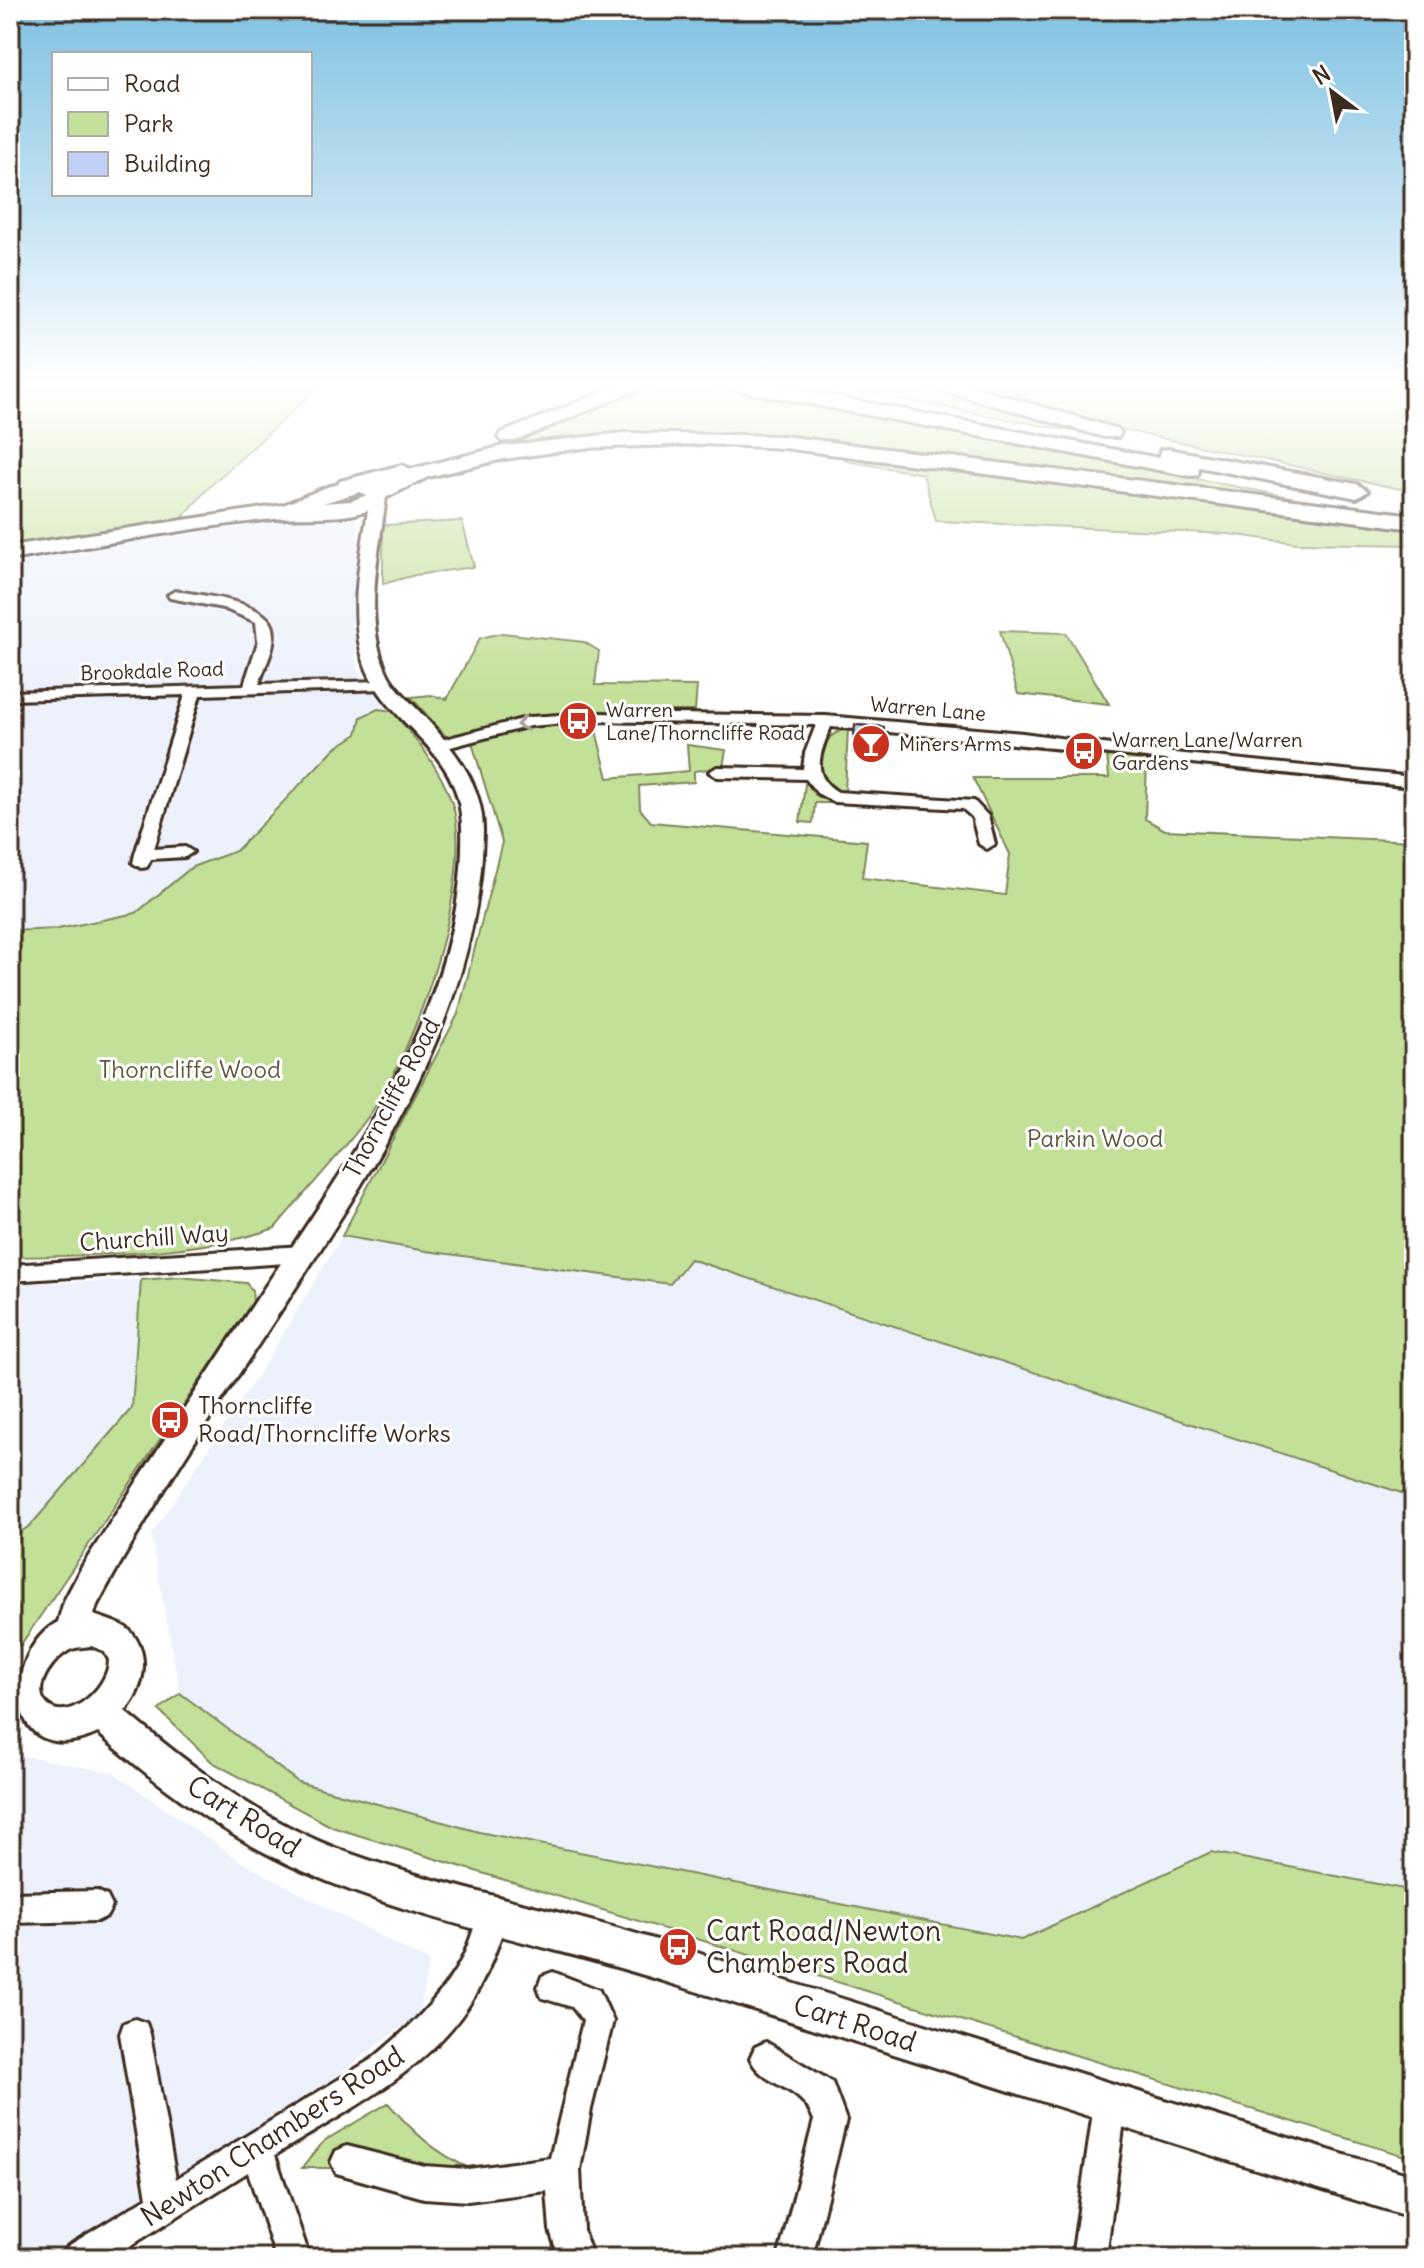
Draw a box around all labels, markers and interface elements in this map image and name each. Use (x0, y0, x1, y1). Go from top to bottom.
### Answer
legend (52, 52, 312, 196)
north arrow (1292, 52, 1372, 132)
text: N (1308, 59, 1335, 91)
text: Road (124, 68, 180, 98)
text: Park (124, 108, 174, 138)
text: Building (124, 148, 211, 178)
street label: Brookdale Road (80, 655, 224, 686)
street label: Warren Lane (869, 691, 987, 726)
place label: Warren Lane/Thorncliffe Road (606, 697, 805, 745)
bus stop icon: Warren Lane/Thorncliffe Road (557, 700, 599, 742)
one-way arrow (515, 715, 529, 732)
bar icon: Miners Arms (850, 723, 892, 765)
place label: Warren Lane/Warren Gardens (1112, 727, 1303, 775)
bus stop icon: Warren Lane/Warren Gardens (1063, 730, 1105, 772)
place label: Miners Arms (899, 731, 1012, 756)
street label: Thorncliffe Road (336, 1013, 446, 1183)
park label: Thorncliffe Wood (99, 1054, 281, 1084)
park label: Parkin Wood (1027, 1123, 1163, 1153)
street label: Churchill Way (78, 1217, 229, 1257)
place label: Thorncliffe Road/Thorncliffe Works (198, 1390, 451, 1448)
bus stop icon: Thorncliffe Road/Thorncliffe Works (149, 1399, 191, 1441)
street label: Cart Road (180, 1767, 308, 1865)
place label: Cart Road/Newton Chambers Road (706, 1913, 941, 1981)
bus stop icon: Cart Road/Newton Chambers Road (657, 1926, 699, 1968)
street label: Cart Road (789, 1986, 921, 2060)
street label: Newton Chambers Road (134, 2037, 410, 2235)

